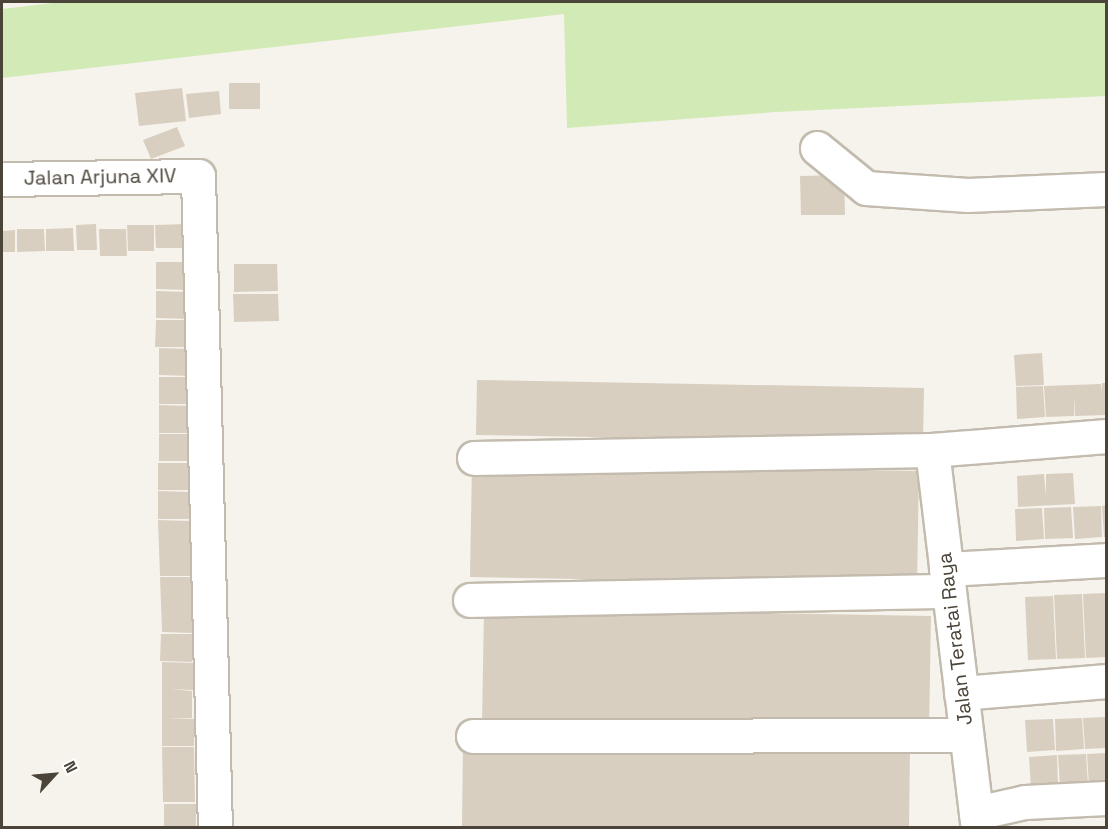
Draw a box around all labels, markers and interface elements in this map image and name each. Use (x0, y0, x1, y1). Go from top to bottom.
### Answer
street label: Jalan Arjuna XIV (23, 164, 177, 190)
street label: Jalan Teratai Raya (932, 551, 978, 727)
north arrow (24, 745, 84, 805)
text: N (59, 757, 82, 776)

